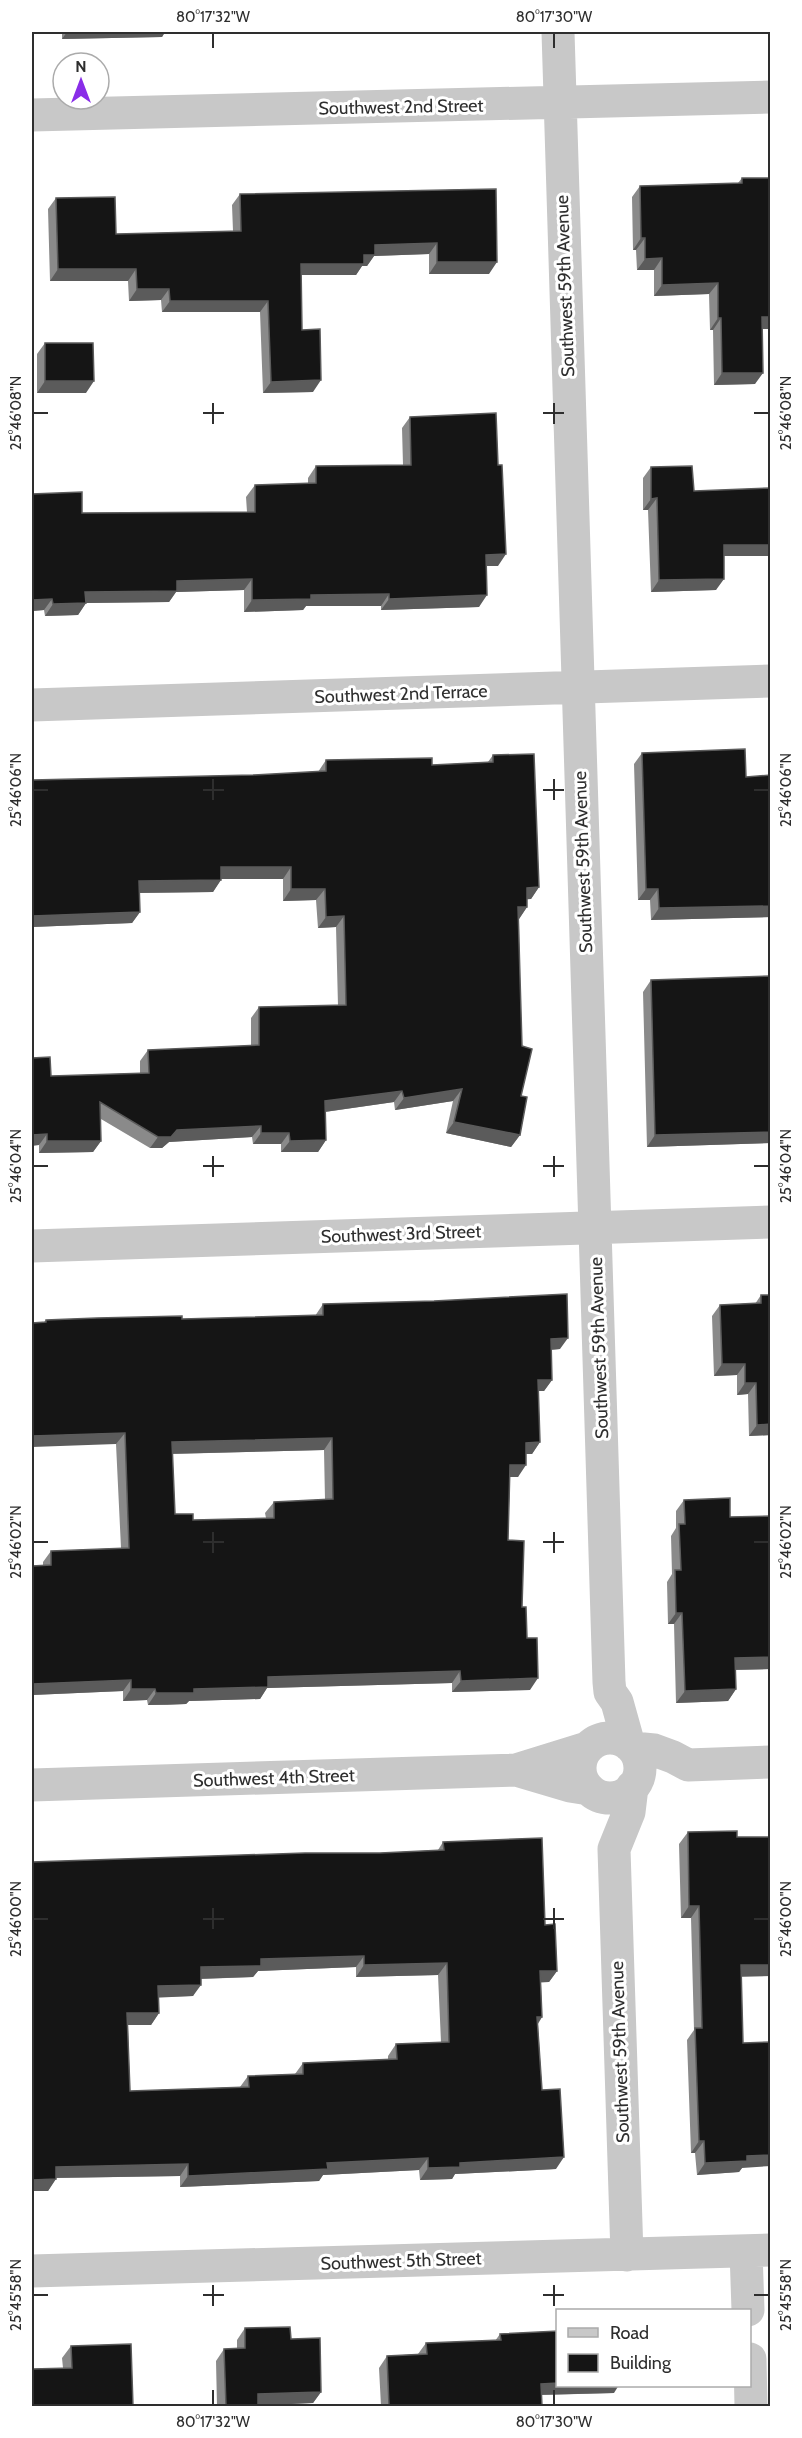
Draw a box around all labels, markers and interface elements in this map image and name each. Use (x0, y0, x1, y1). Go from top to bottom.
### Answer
text: 80°17'32"W (176, 8, 251, 26)
text: 80°17'30"W (516, 8, 593, 26)
north arrow (51, 51, 111, 111)
text: N (75, 57, 87, 76)
street label: Southwest 2nd Street (318, 95, 484, 119)
street label: Southwest 59th Avenue (551, 195, 579, 377)
text: 25°46'08"N (7, 376, 25, 450)
text: 25°46'08"N (777, 376, 795, 450)
street label: Southwest 2nd Terrace (314, 680, 488, 708)
text: 25°46'06"N (7, 753, 25, 827)
text: 25°46'06"N (777, 753, 795, 827)
street label: Southwest 59th Avenue (569, 771, 597, 953)
text: 25°46'04"N (7, 1129, 25, 1203)
text: 25°46'04"N (777, 1129, 795, 1203)
street label: Southwest 3rd Street (320, 1220, 482, 1248)
street label: Southwest 59th Avenue (585, 1257, 613, 1439)
text: 25°46'02"N (7, 1505, 25, 1579)
text: 25°46'02"N (777, 1505, 795, 1579)
street label: Southwest 4th Street (193, 1764, 355, 1792)
text: 25°46'00"N (7, 1881, 25, 1957)
text: 25°46'00"N (777, 1881, 795, 1957)
street label: Southwest 59th Avenue (606, 1961, 634, 2143)
street label: Southwest 5th Street (320, 2247, 482, 2275)
text: 25°45'58"N (7, 2259, 25, 2331)
text: 25°45'58"N (777, 2259, 795, 2331)
legend (556, 2309, 751, 2387)
text: Road (610, 2322, 649, 2344)
text: Building (610, 2352, 672, 2374)
text: 80°17'32"W (176, 2413, 251, 2431)
text: 80°17'30"W (516, 2413, 593, 2431)

